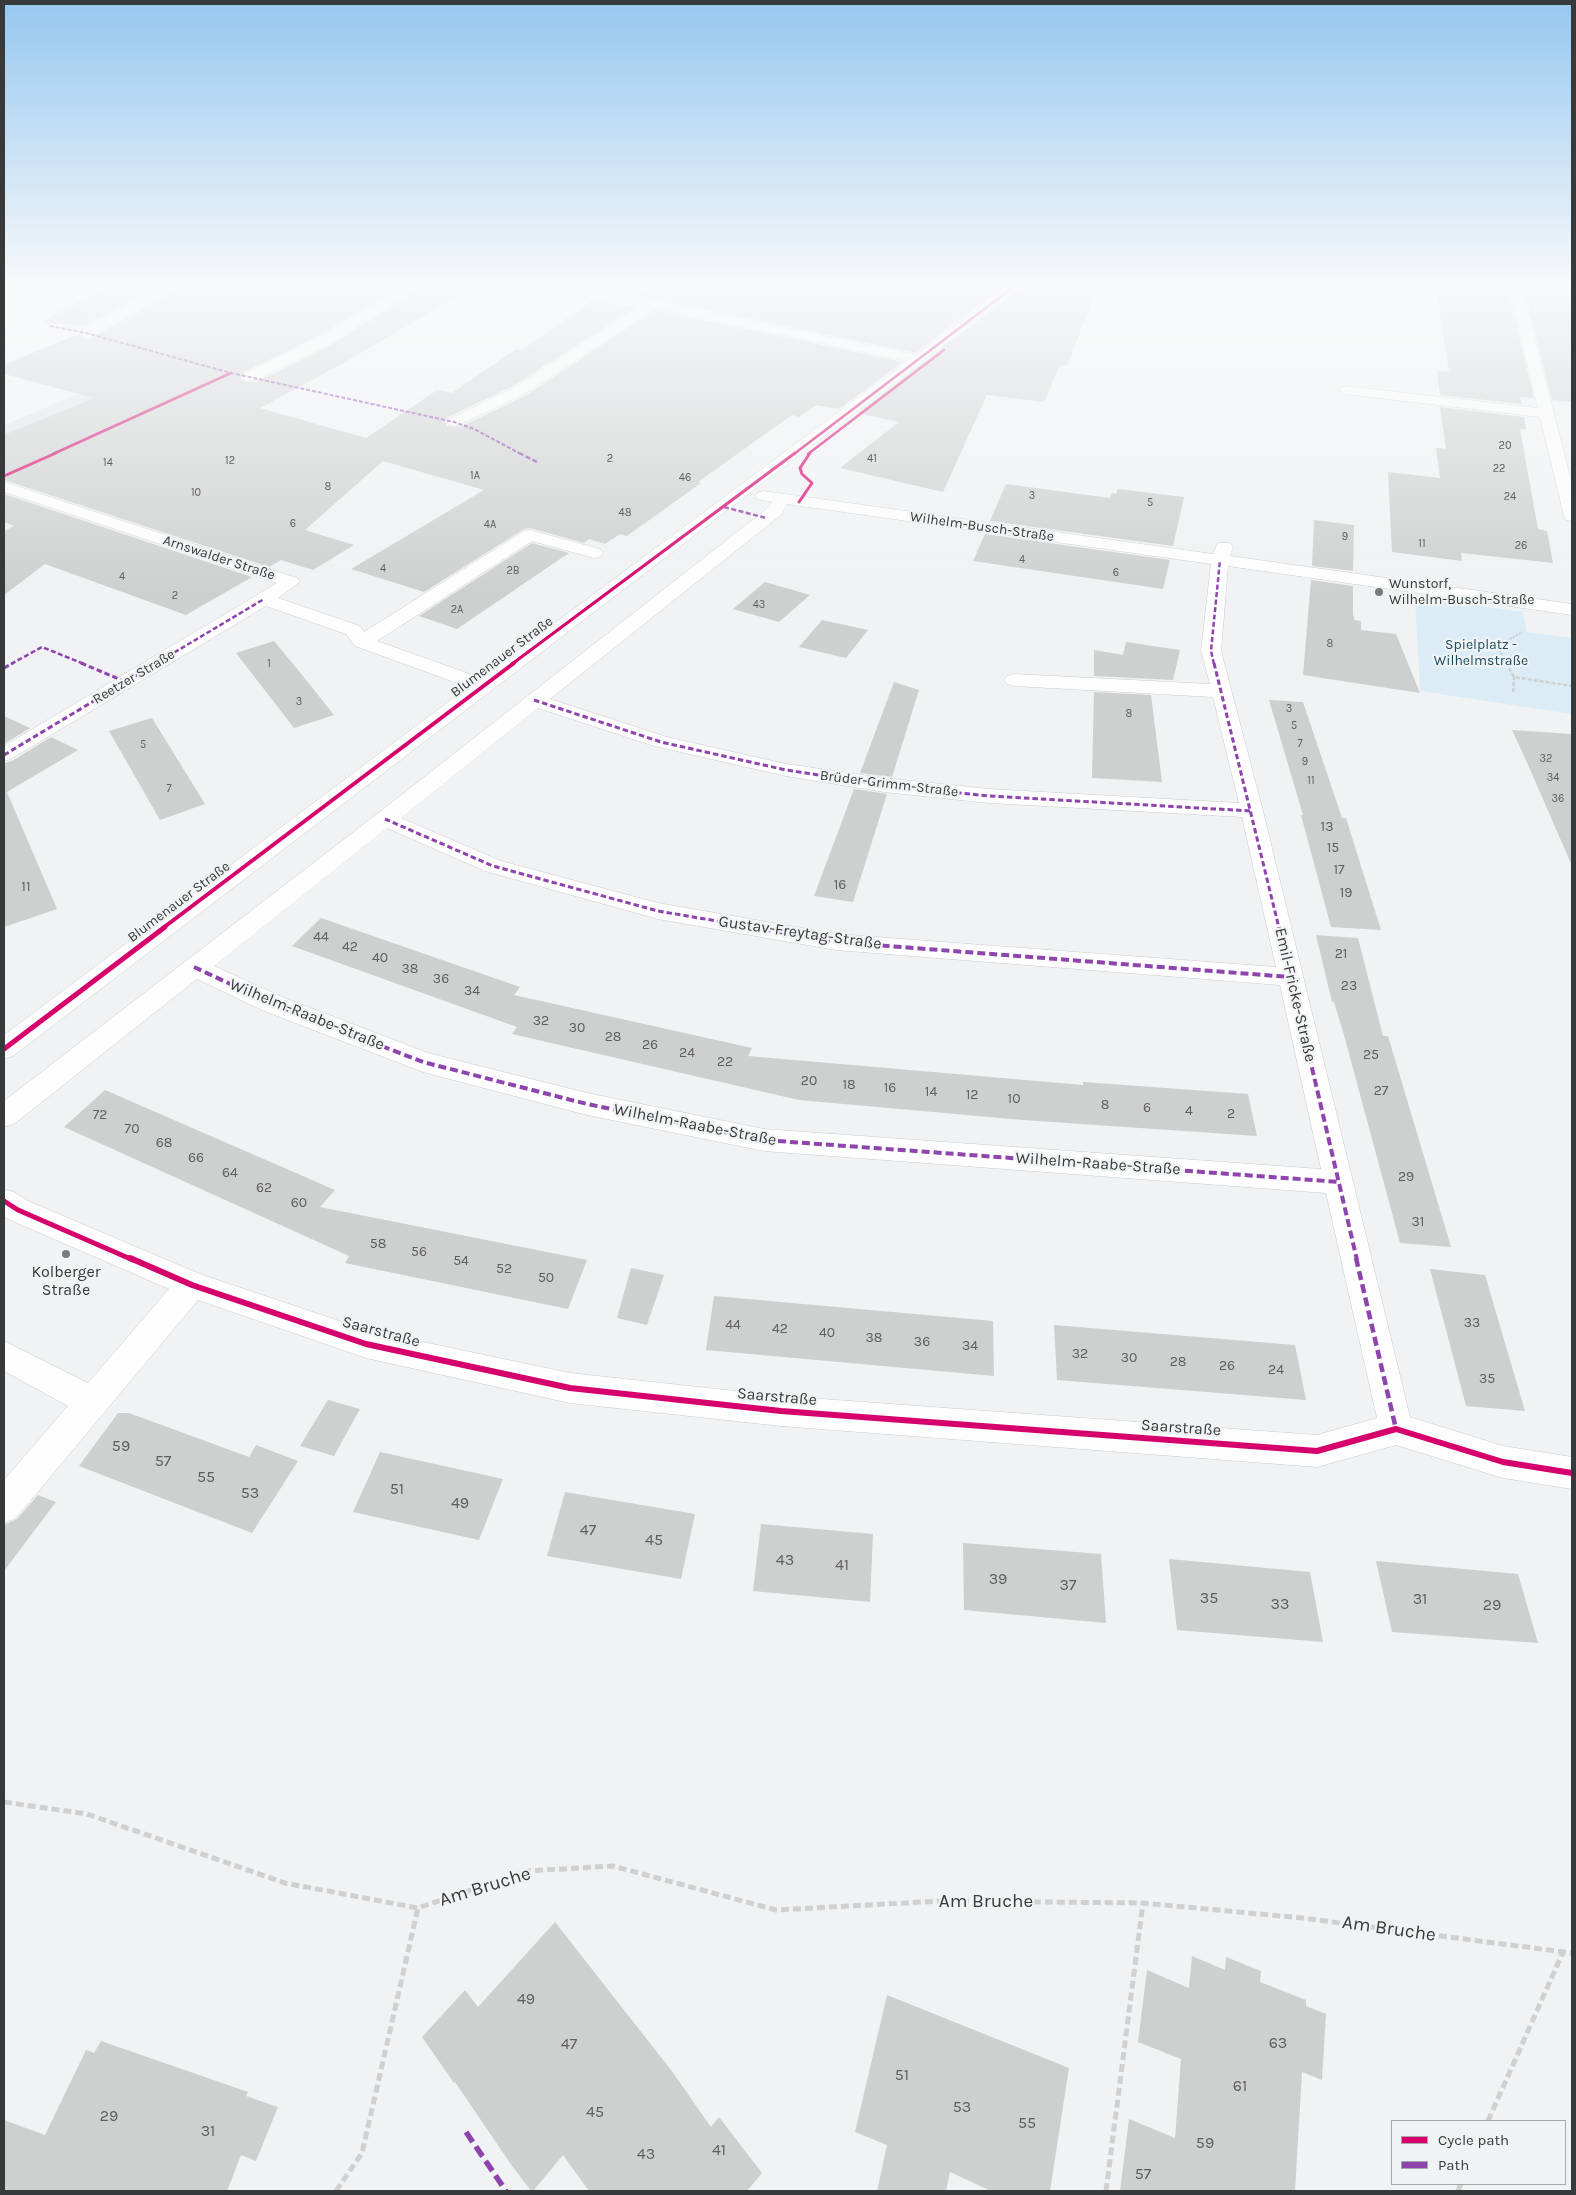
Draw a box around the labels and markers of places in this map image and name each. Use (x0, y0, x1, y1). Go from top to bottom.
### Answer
place label: Wunstorf, Wilhelm-Busch-Straße (1389, 576, 1534, 608)
marker: Wunstorf, Wilhelm-Busch-Straße (1373, 586, 1385, 598)
marker: Kolberger Straße (60, 1248, 72, 1260)
place label: Kolberger Straße (31, 1262, 101, 1300)

